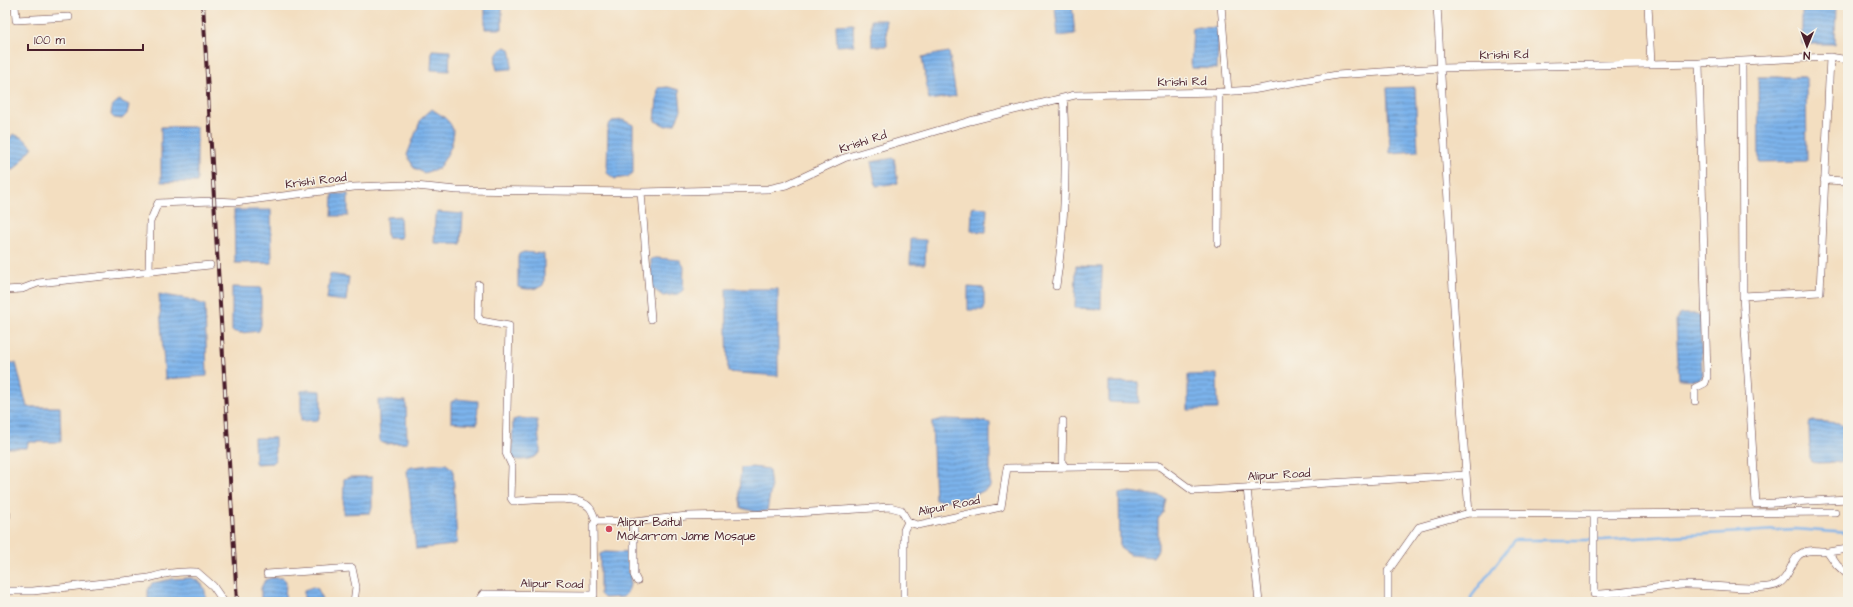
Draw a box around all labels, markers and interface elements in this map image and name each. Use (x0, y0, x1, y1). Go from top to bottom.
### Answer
scale bar (28, 26, 143, 52)
north arrow (1787, 26, 1827, 66)
text: 100 m (34, 32, 65, 49)
street label: Krishi Rd (1479, 46, 1529, 64)
text: N (1803, 48, 1810, 63)
street label: Krishi Rd (1157, 73, 1207, 91)
street label: Krishi Rd (837, 126, 889, 158)
street label: Krishi Road (284, 169, 348, 193)
street label: Alipur Road (1247, 465, 1311, 485)
street label: Alipur Road (916, 492, 982, 520)
place label: Alipur Baitul Mokarrom Jame Mosque (617, 514, 756, 545)
marker: Alipur Baitul Mokarrom Jame Mosque (604, 524, 614, 534)
street label: Alipur Road (520, 575, 584, 593)

